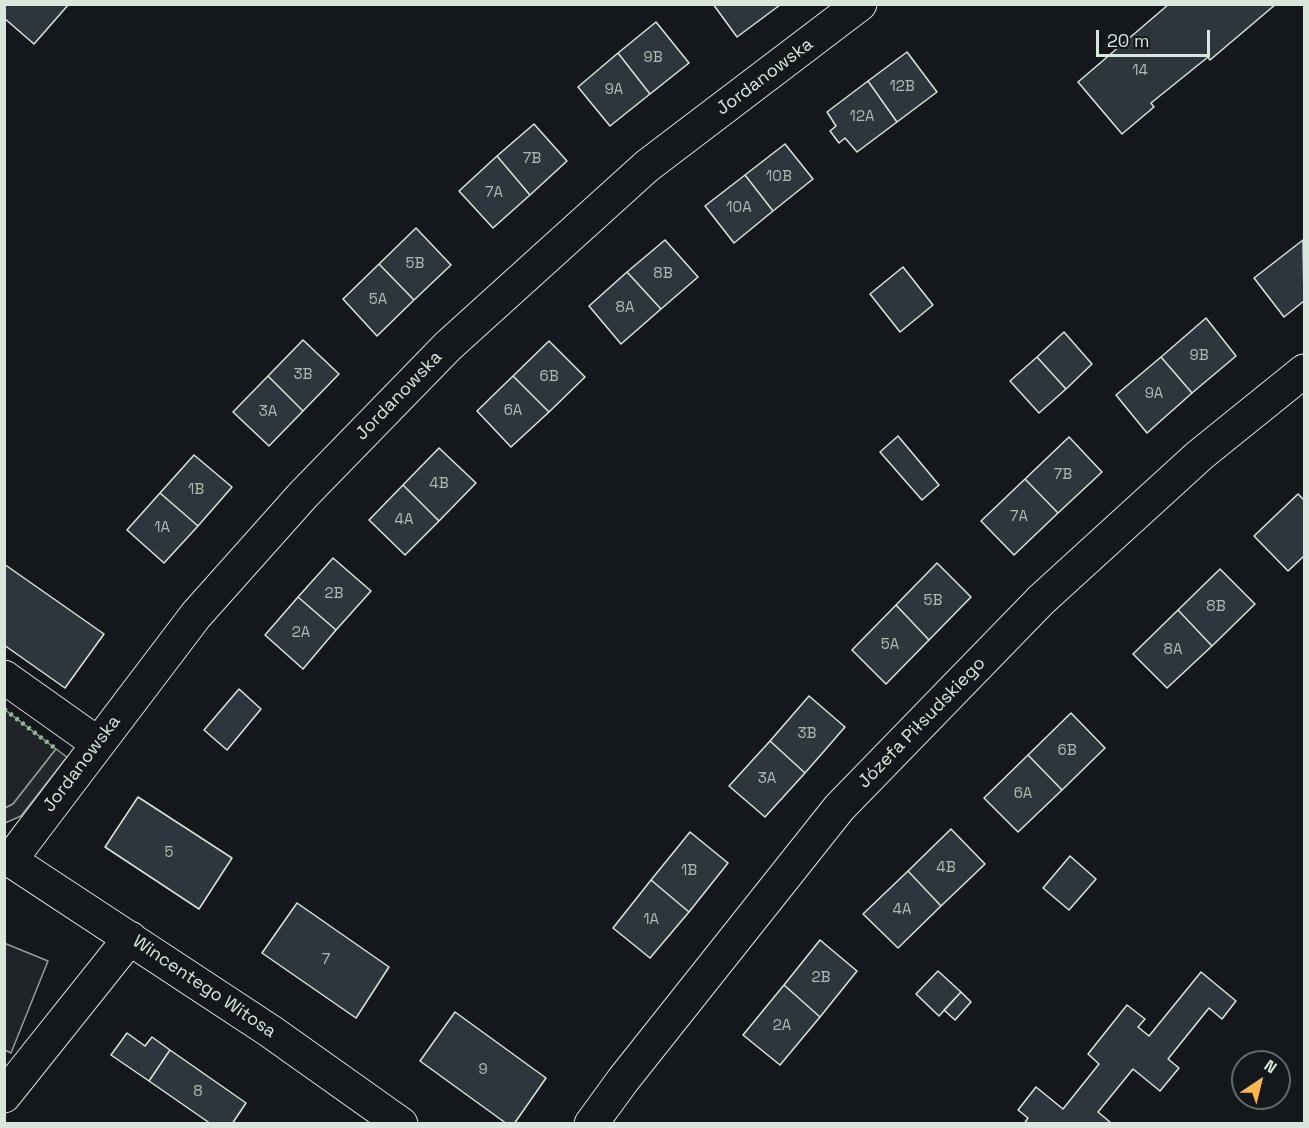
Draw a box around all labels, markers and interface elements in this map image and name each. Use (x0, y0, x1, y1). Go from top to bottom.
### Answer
scale bar (1099, 18, 1213, 56)
text: 20 m (1107, 29, 1150, 52)
street label: Jordanowska (712, 34, 818, 120)
house number: 9B (643, 49, 663, 67)
house number: 14 (1132, 62, 1148, 80)
house number: 12B (889, 78, 915, 96)
house number: 9A (605, 81, 623, 99)
house number: 12A (850, 108, 874, 126)
house number: 7B (523, 150, 541, 168)
house number: 10B (766, 168, 792, 186)
house number: 7A (485, 184, 503, 202)
house number: 10A (726, 199, 752, 217)
house number: 5B (406, 255, 424, 273)
house number: 8B (653, 265, 673, 283)
house number: 5A (369, 291, 387, 309)
house number: 8A (616, 299, 634, 317)
street label: Jordanowska (351, 347, 447, 445)
house number: 9B (1189, 347, 1209, 365)
house number: 3B (294, 366, 312, 384)
house number: 6B (539, 368, 559, 386)
house number: 9A (1145, 385, 1163, 403)
house number: 6A (504, 402, 522, 420)
house number: 3A (259, 403, 277, 421)
house number: 7B (1054, 466, 1072, 484)
house number: 4B (429, 475, 449, 493)
house number: 1B (188, 481, 204, 499)
house number: 7A (1010, 508, 1028, 526)
house number: 4A (395, 511, 413, 529)
house number: 1A (154, 519, 170, 537)
house number: 2B (325, 585, 343, 603)
house number: 5B (924, 592, 942, 610)
house number: 8B (1206, 598, 1226, 616)
house number: 2A (292, 624, 310, 642)
house number: 5A (881, 636, 899, 654)
house number: 8A (1164, 641, 1182, 659)
street label: Józefa Piłsudskiego (854, 653, 990, 793)
street label: Jordanowska (39, 711, 125, 817)
house number: 3B (798, 725, 816, 743)
house number: 6B (1057, 742, 1077, 760)
house number: 3A (758, 770, 776, 788)
house number: 6A (1014, 785, 1032, 803)
house number: 5 (165, 844, 173, 862)
house number: 4B (936, 859, 956, 877)
house number: 1B (681, 862, 697, 880)
house number: 4A (893, 901, 911, 919)
house number: 1A (643, 911, 659, 929)
street label: Wincentego Witosa (128, 931, 280, 1043)
house number: 7 (322, 951, 330, 969)
house number: 2B (812, 969, 830, 987)
house number: 2A (773, 1017, 791, 1035)
north arrow (1231, 1050, 1291, 1110)
text: N (1260, 1055, 1281, 1078)
house number: 9 (478, 1061, 488, 1079)
house number: 8 (193, 1083, 203, 1101)

